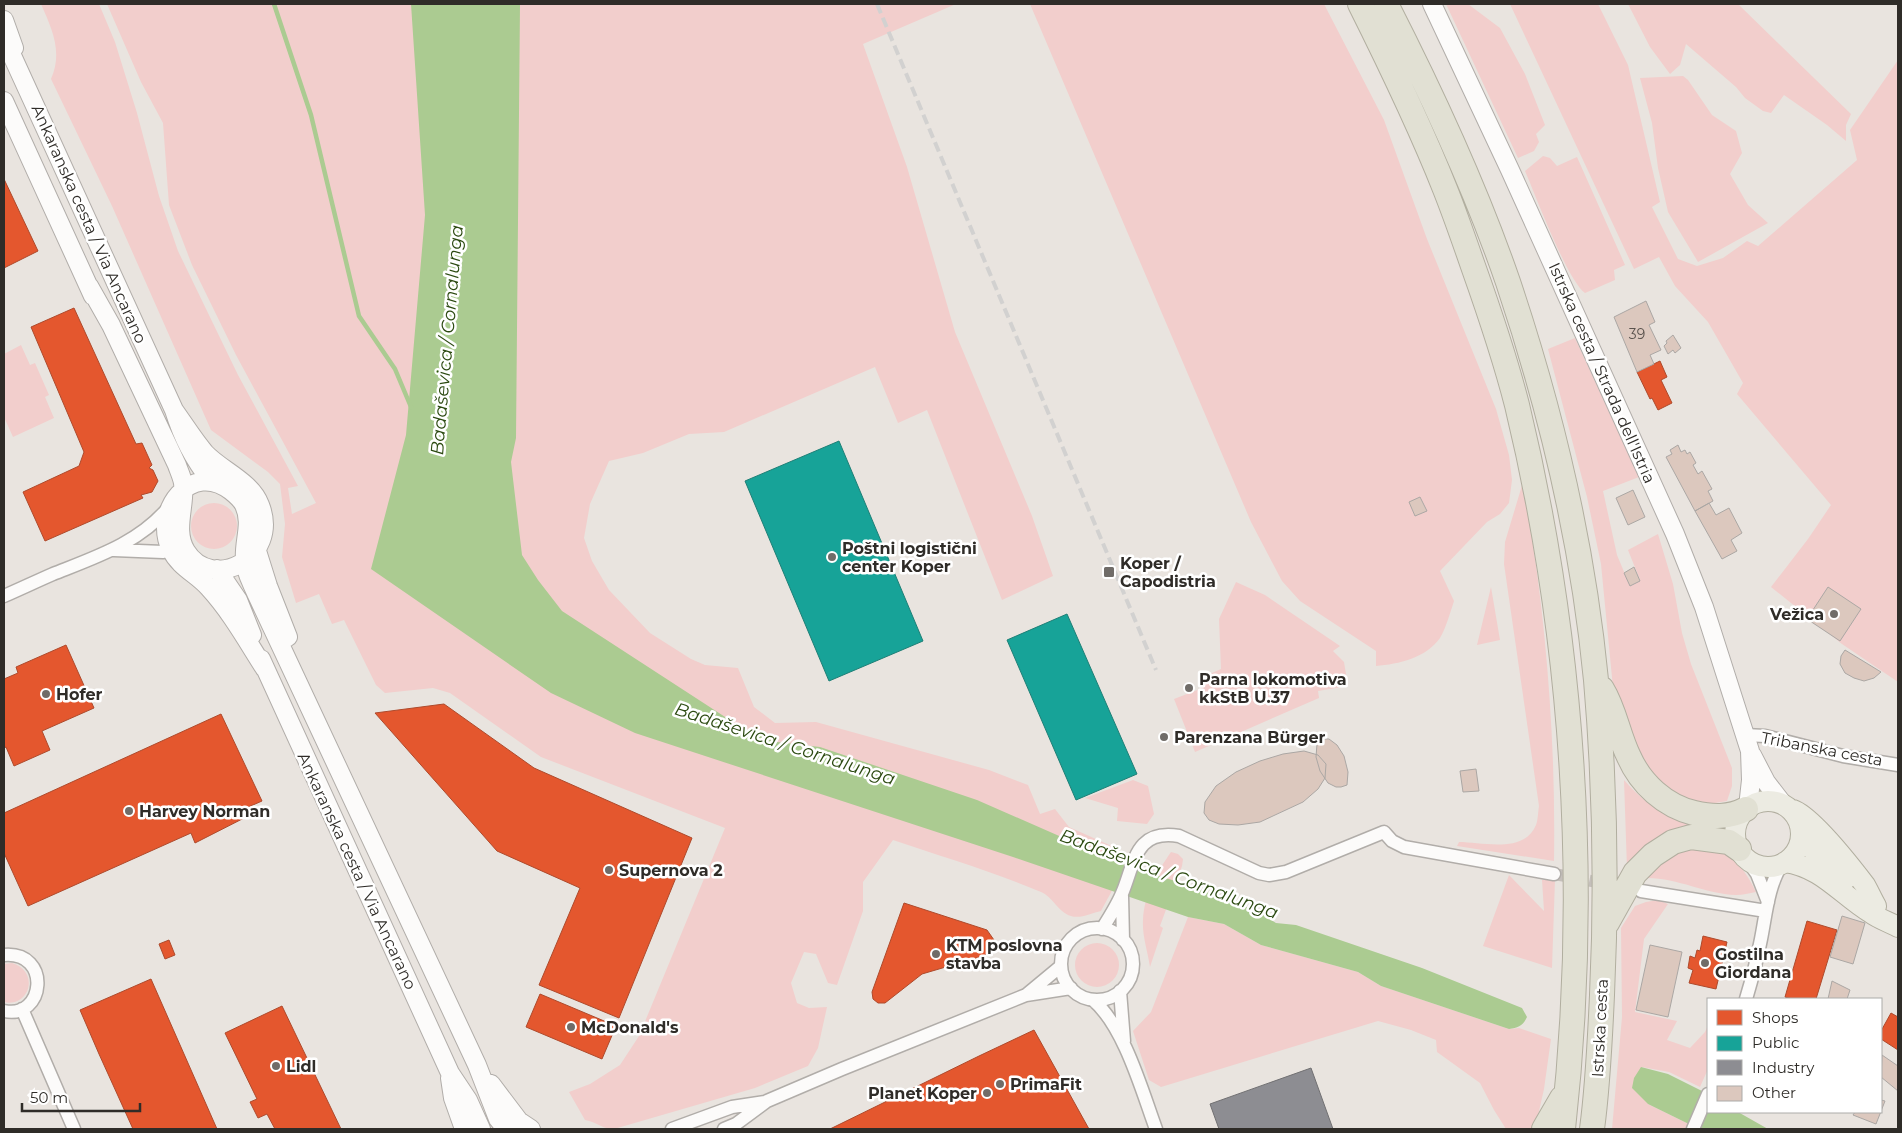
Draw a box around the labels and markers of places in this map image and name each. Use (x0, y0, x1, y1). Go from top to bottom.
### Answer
place label: Poštni logistični center Koper (842, 539, 977, 576)
marker: Poštni logistični center Koper (826, 551, 838, 563)
place label: Koper / Capodistria (1120, 554, 1216, 591)
marker: Koper / Capodistria (1102, 565, 1116, 579)
place label: Vežica (1769, 605, 1824, 624)
marker: Vežica (1828, 608, 1840, 620)
place label: Parna lokomotiva kkStB U.37 (1199, 670, 1347, 707)
marker: Parna lokomotiva kkStB U.37 (1183, 682, 1195, 694)
place label: Hofer (56, 685, 103, 704)
marker: Hofer (40, 688, 52, 700)
place label: Parenzana Bürger (1174, 728, 1326, 747)
marker: Parenzana Bürger (1158, 731, 1170, 743)
place label: Harvey Norman (139, 802, 270, 821)
marker: Harvey Norman (123, 805, 135, 817)
place label: Supernova 2 (619, 861, 723, 880)
marker: Supernova 2 (603, 864, 615, 876)
place label: KTM poslovna stavba (946, 936, 1063, 973)
place label: Gostilna Giordana (1715, 945, 1791, 982)
marker: KTM poslovna stavba (930, 948, 942, 960)
marker: Gostilna Giordana (1699, 957, 1711, 969)
place label: McDonald's (581, 1018, 679, 1037)
marker: McDonald's (565, 1021, 577, 1033)
place label: Lidl (286, 1057, 316, 1076)
marker: Lidl (270, 1060, 282, 1072)
place label: PrimaFit (1010, 1075, 1082, 1094)
marker: PrimaFit (994, 1078, 1006, 1090)
place label: Planet Koper (868, 1084, 977, 1103)
marker: Planet Koper (981, 1087, 993, 1099)

